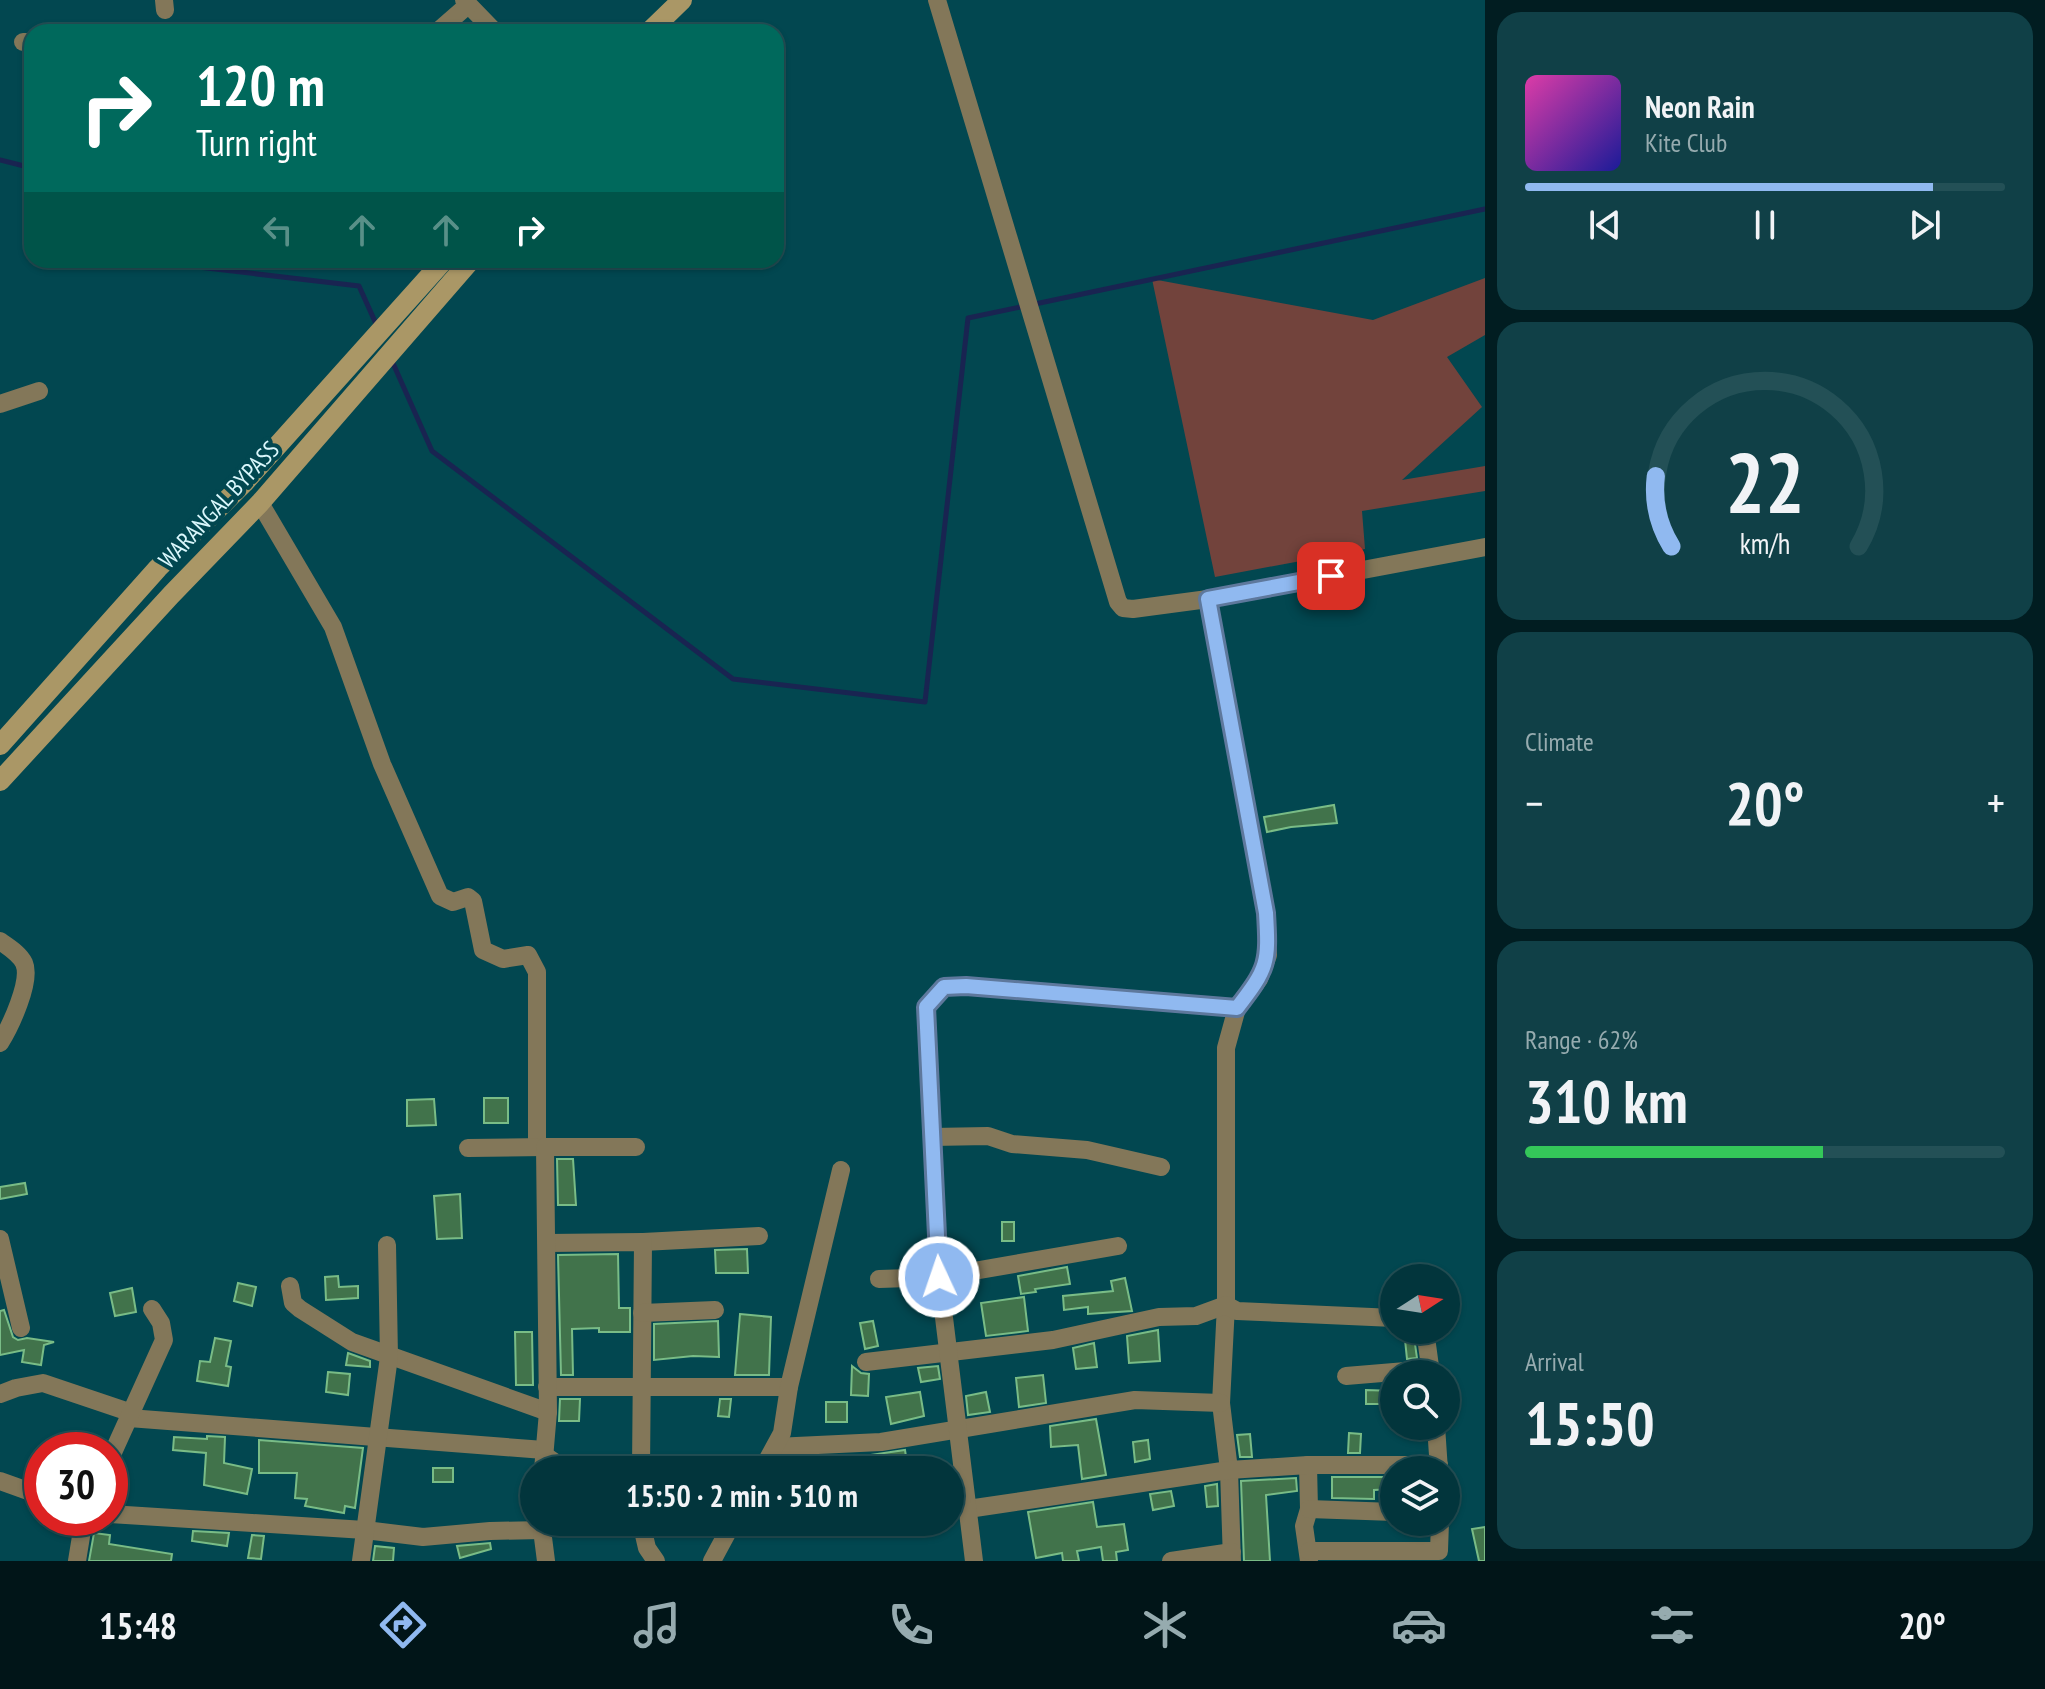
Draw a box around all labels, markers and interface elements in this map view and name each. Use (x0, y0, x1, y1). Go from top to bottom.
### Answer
text: 120 m (196, 49, 325, 121)
icon: right (64, 56, 168, 160)
text: Neon Rain (1645, 87, 1755, 126)
text: Turn right (196, 119, 317, 166)
text: Kite Club (1645, 126, 1727, 159)
icon: previous (1583, 203, 1627, 247)
icon: pause (1743, 203, 1787, 247)
icon: next (1903, 203, 1947, 247)
icon: left (256, 208, 300, 252)
icon: ahead (340, 208, 384, 252)
icon: ahead (424, 208, 468, 252)
icon: right (508, 208, 552, 252)
text: 22 (1725, 427, 1805, 535)
street label: WARANGAL BYPASS (152, 434, 286, 575)
text: km/h (1740, 525, 1790, 562)
pin (1297, 542, 1365, 610)
icon: arrive (1309, 554, 1353, 598)
text: Climate (1525, 725, 1594, 758)
text: 20° (1725, 764, 1805, 842)
text: − (1525, 774, 1543, 831)
text: + (1987, 774, 2005, 831)
text: Range · 62% (1525, 1023, 1638, 1056)
text: 310 km (1525, 1062, 1688, 1140)
position arrow (897, 1235, 981, 1319)
north arrow (1380, 1264, 1460, 1344)
map controls (1380, 1264, 1460, 1536)
text: Arrival (1525, 1345, 1584, 1378)
button: search (1380, 1360, 1460, 1440)
text: 15:50 (1525, 1384, 1655, 1462)
speed limit sign: 30 (24, 1432, 128, 1536)
button: layers (1380, 1456, 1460, 1536)
text: 15:50 · 2 min · 510 m (626, 1476, 858, 1515)
icon: directions (375, 1597, 431, 1653)
icon: music (629, 1597, 685, 1653)
icon: phone (883, 1597, 939, 1653)
icon: climate (1137, 1597, 1193, 1653)
icon: car (1391, 1597, 1447, 1653)
icon: filters (1644, 1597, 1700, 1653)
text: 15:48 (99, 1602, 177, 1649)
text: 20° (1898, 1602, 1946, 1649)

